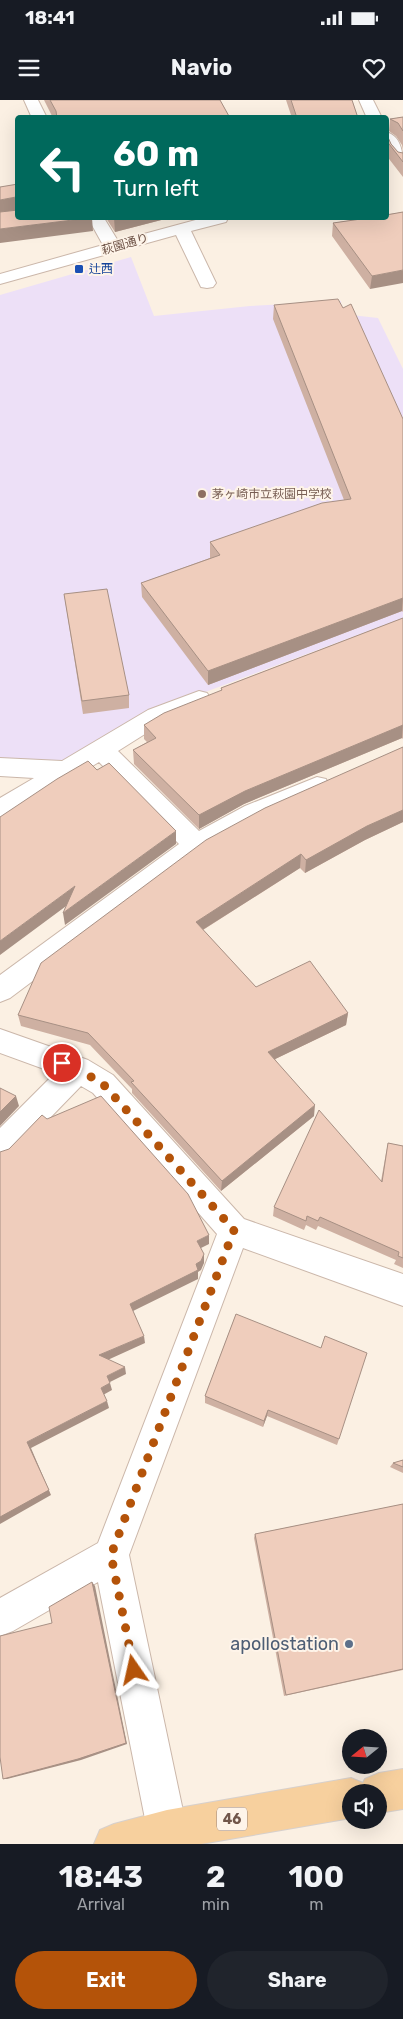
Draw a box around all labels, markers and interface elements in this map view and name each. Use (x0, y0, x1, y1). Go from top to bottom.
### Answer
text: 18:41 (25, 6, 75, 29)
icon: menu (15, 54, 43, 82)
text: Navio (171, 54, 232, 81)
icon: heart (360, 54, 388, 82)
text: 60 m (113, 133, 199, 175)
icon: left (30, 135, 95, 200)
text: Turn left (113, 175, 199, 202)
street label: 萩園通り (100, 231, 150, 257)
place label: 辻西 (89, 262, 113, 276)
marker: 辻西 (73, 263, 85, 275)
place label: 茅ヶ崎市立萩園中学校 (212, 487, 332, 501)
marker: 茅ヶ崎市立萩園中学校 (196, 488, 208, 500)
pin (41, 1042, 83, 1084)
icon: arrive (48, 1049, 76, 1077)
place label: apollostation (230, 1633, 339, 1655)
marker: apollostation (343, 1638, 355, 1650)
position arrow (107, 1643, 159, 1695)
north arrow (342, 1729, 388, 1774)
map controls (342, 1729, 387, 1829)
button: sound (342, 1784, 387, 1829)
road number: 46 (217, 1808, 247, 1830)
text: 18:43 (59, 1859, 143, 1895)
text: 2 (206, 1859, 225, 1895)
text: 100 (288, 1859, 344, 1895)
text: Arrival (77, 1895, 125, 1914)
text: min (202, 1895, 230, 1914)
text: m (309, 1895, 323, 1914)
button: Exit (15, 1951, 197, 2009)
button: Share (207, 1951, 388, 2009)

